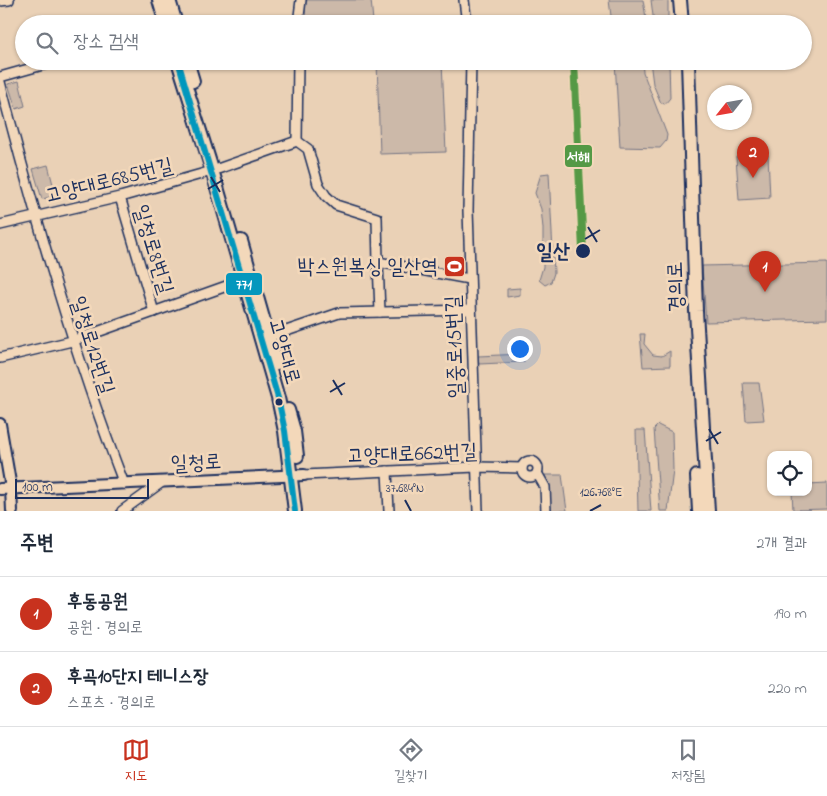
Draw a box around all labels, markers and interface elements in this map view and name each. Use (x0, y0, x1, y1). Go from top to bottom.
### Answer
search box (15, 15, 812, 70)
icon: search (33, 29, 61, 57)
text: 장소 검색 (73, 29, 139, 56)
north arrow (707, 85, 752, 130)
pin: 2 (737, 137, 769, 178)
line badge: 서해 (564, 144, 593, 168)
text: 서해 (567, 147, 590, 168)
street label: 고양대로685번길 (43, 152, 177, 212)
street label: 일청로8번길 (124, 201, 180, 298)
place label: 일산 (536, 238, 570, 268)
marker: 일산 (574, 242, 592, 260)
pin: 1 (749, 251, 781, 292)
place label: 박스원복싱 일산역 (298, 253, 438, 283)
sports icon: 박스원복싱 일산역 (442, 254, 466, 278)
street label: 경의로 (661, 261, 693, 313)
line badge: 771 (225, 272, 263, 296)
text: 771 (236, 275, 253, 296)
street label: 일청로12번길 (61, 293, 121, 399)
street label: 일중로15번길 (439, 295, 473, 399)
street label: 고양대로 (259, 315, 307, 388)
your location (507, 336, 533, 362)
unlabelled marker (274, 397, 284, 407)
street label: 고양대로662번길 (346, 438, 478, 472)
street label: 일청로 (170, 448, 222, 480)
map controls (767, 451, 812, 496)
button: locate (767, 451, 812, 496)
scale bar (15, 476, 149, 499)
text: 100 m (22, 477, 53, 498)
text: 37.684°N (386, 480, 424, 498)
text: 126.768°E (580, 484, 622, 502)
text: 주변 (20, 529, 54, 559)
text: 2개 결과 (756, 532, 807, 556)
text: 후동공원 (67, 589, 128, 616)
text: 1 (33, 602, 39, 626)
text: 190 m (774, 602, 807, 626)
text: 공원 · 경의로 (67, 616, 143, 640)
text: 후곡10단지 테니스장 (67, 664, 208, 691)
text: 2 (32, 677, 40, 701)
text: 220 m (768, 677, 807, 701)
text: 스포츠 · 경의로 (67, 691, 156, 715)
tab: 지도 (122, 736, 150, 787)
tab: 길찾기 (394, 736, 427, 787)
tab: 저장됨 (671, 736, 705, 787)

